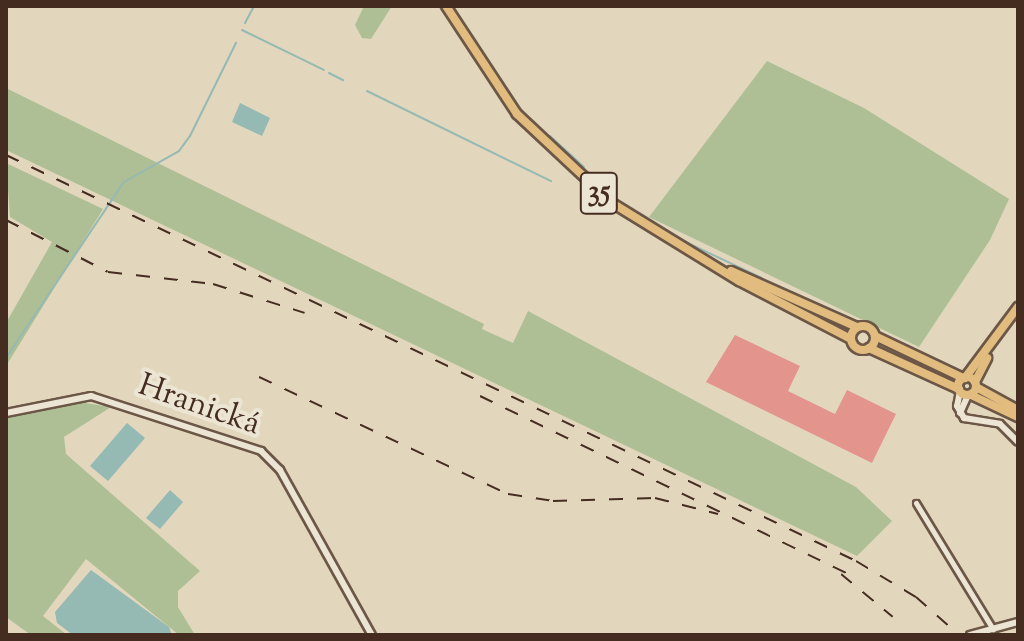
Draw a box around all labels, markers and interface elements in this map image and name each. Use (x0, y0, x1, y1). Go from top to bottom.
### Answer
road number: 35 (579, 167, 619, 219)
street label: Hranická (133, 367, 265, 445)

